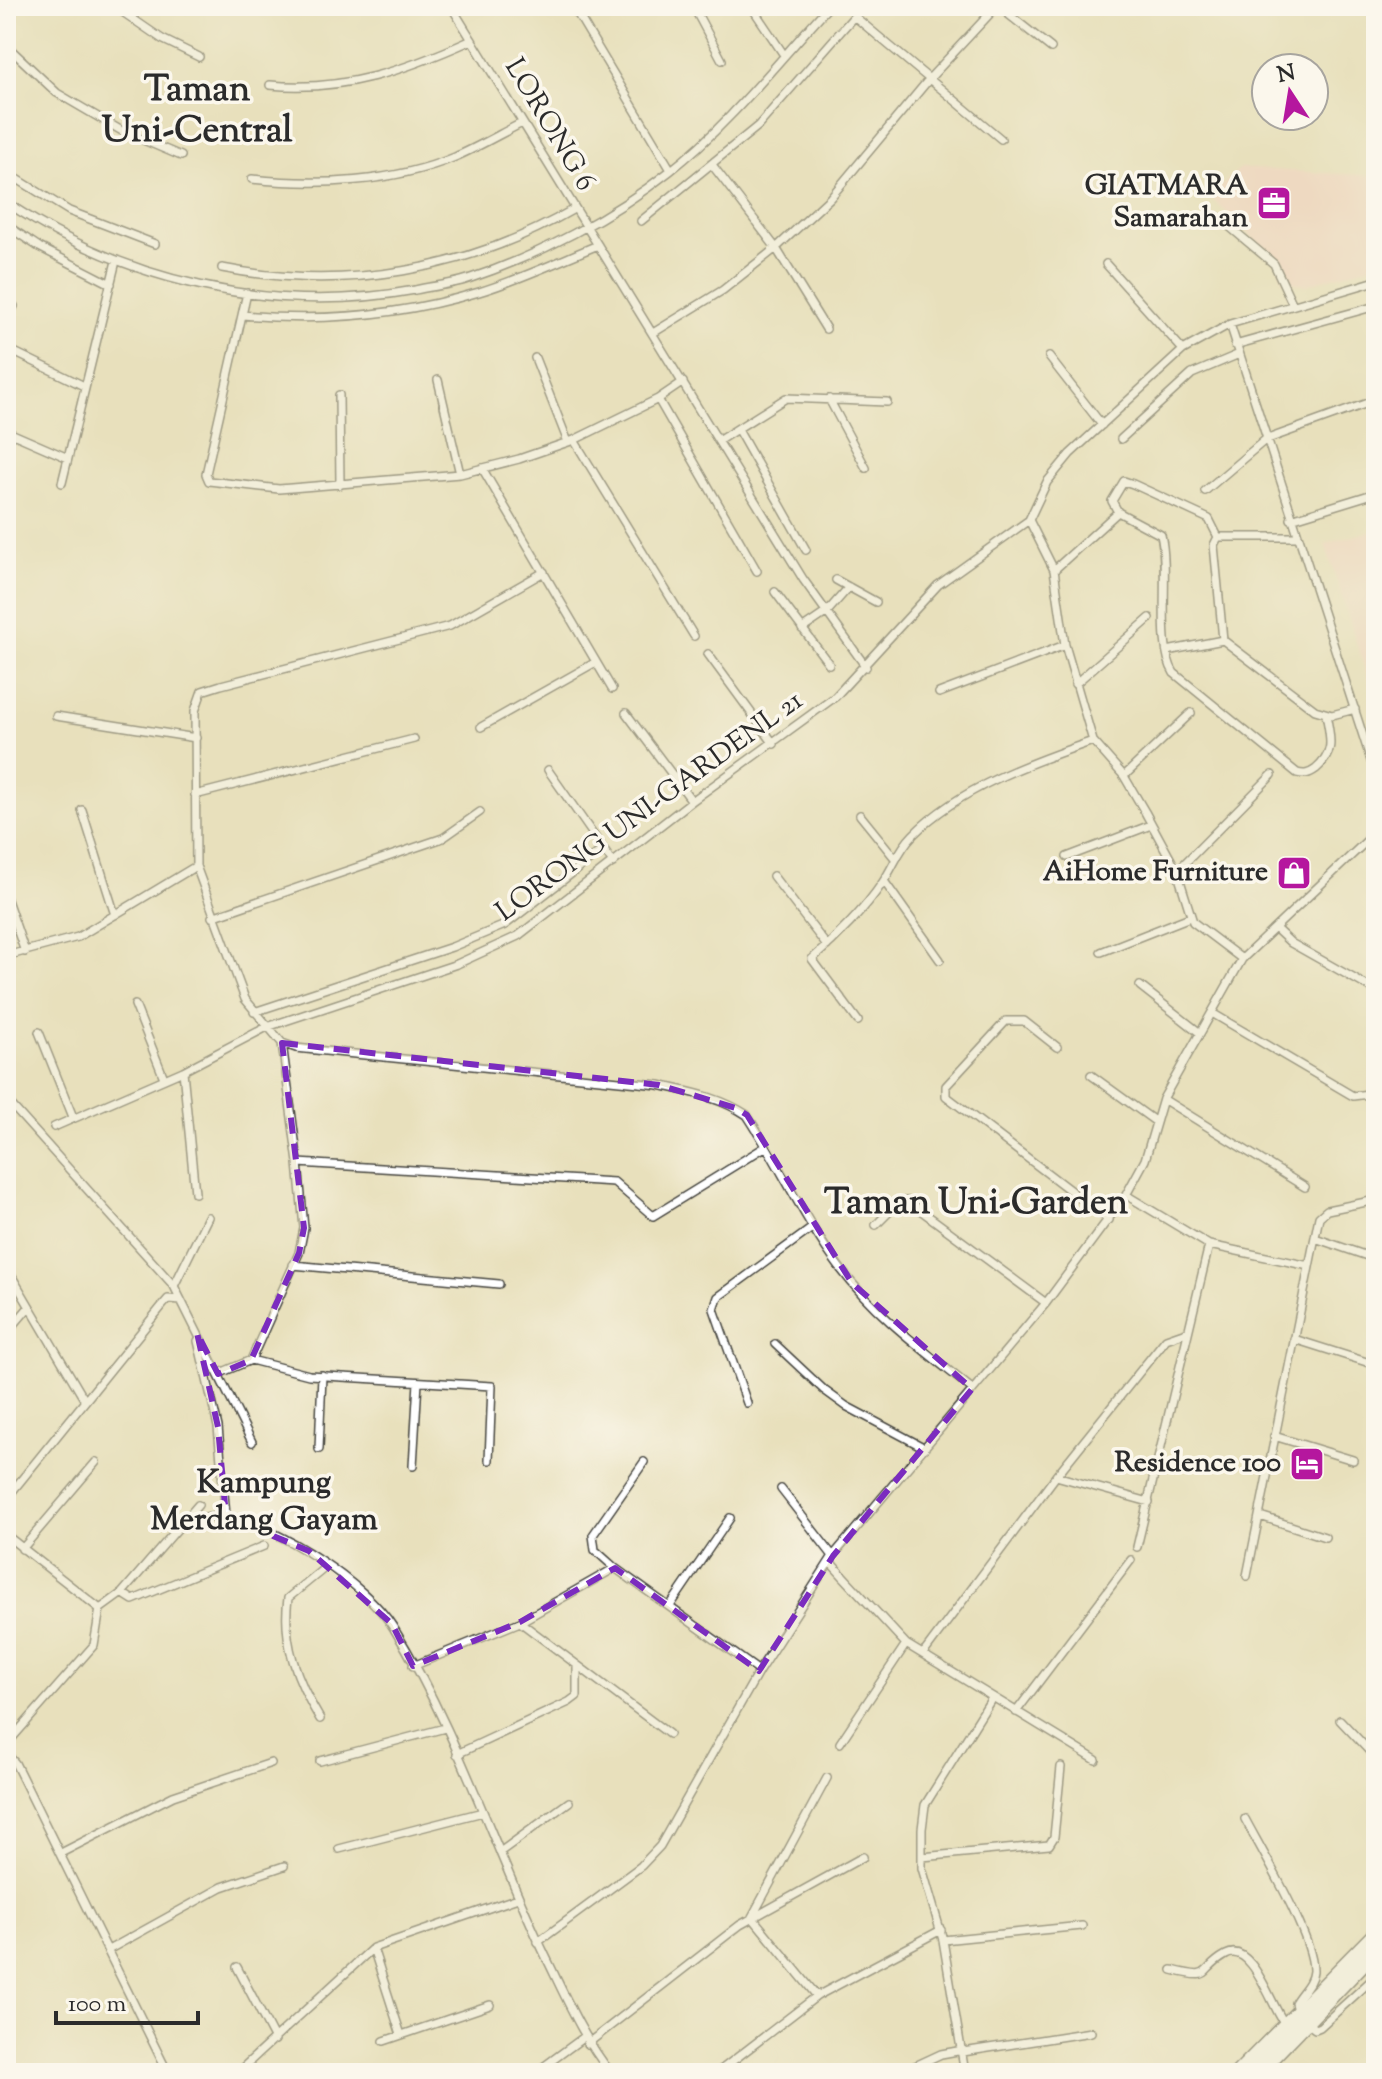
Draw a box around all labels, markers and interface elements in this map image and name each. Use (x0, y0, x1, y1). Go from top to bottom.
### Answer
street label: LORONG 6 (494, 51, 604, 199)
north arrow (1250, 52, 1330, 132)
text: N (1275, 58, 1299, 93)
district label: Taman Uni-Central (101, 65, 293, 158)
place label: GIATMARA Samarahan (1085, 167, 1248, 239)
office icon: GIATMARA Samarahan (1255, 184, 1293, 222)
street label: LORONG UNI-GARDENL 21 (488, 682, 812, 932)
place label: AiHome Furniture (1043, 853, 1268, 893)
shop icon: AiHome Furniture (1275, 854, 1313, 892)
district label: Taman Uni-Garden (824, 1178, 1129, 1230)
place label: Residence 100 (1114, 1444, 1281, 1484)
hotel icon: Residence 100 (1288, 1445, 1326, 1483)
district label: Kampung Merdang Gayam (150, 1461, 378, 1544)
scale bar (56, 1975, 198, 2025)
text: 100 m (68, 1988, 126, 2022)

